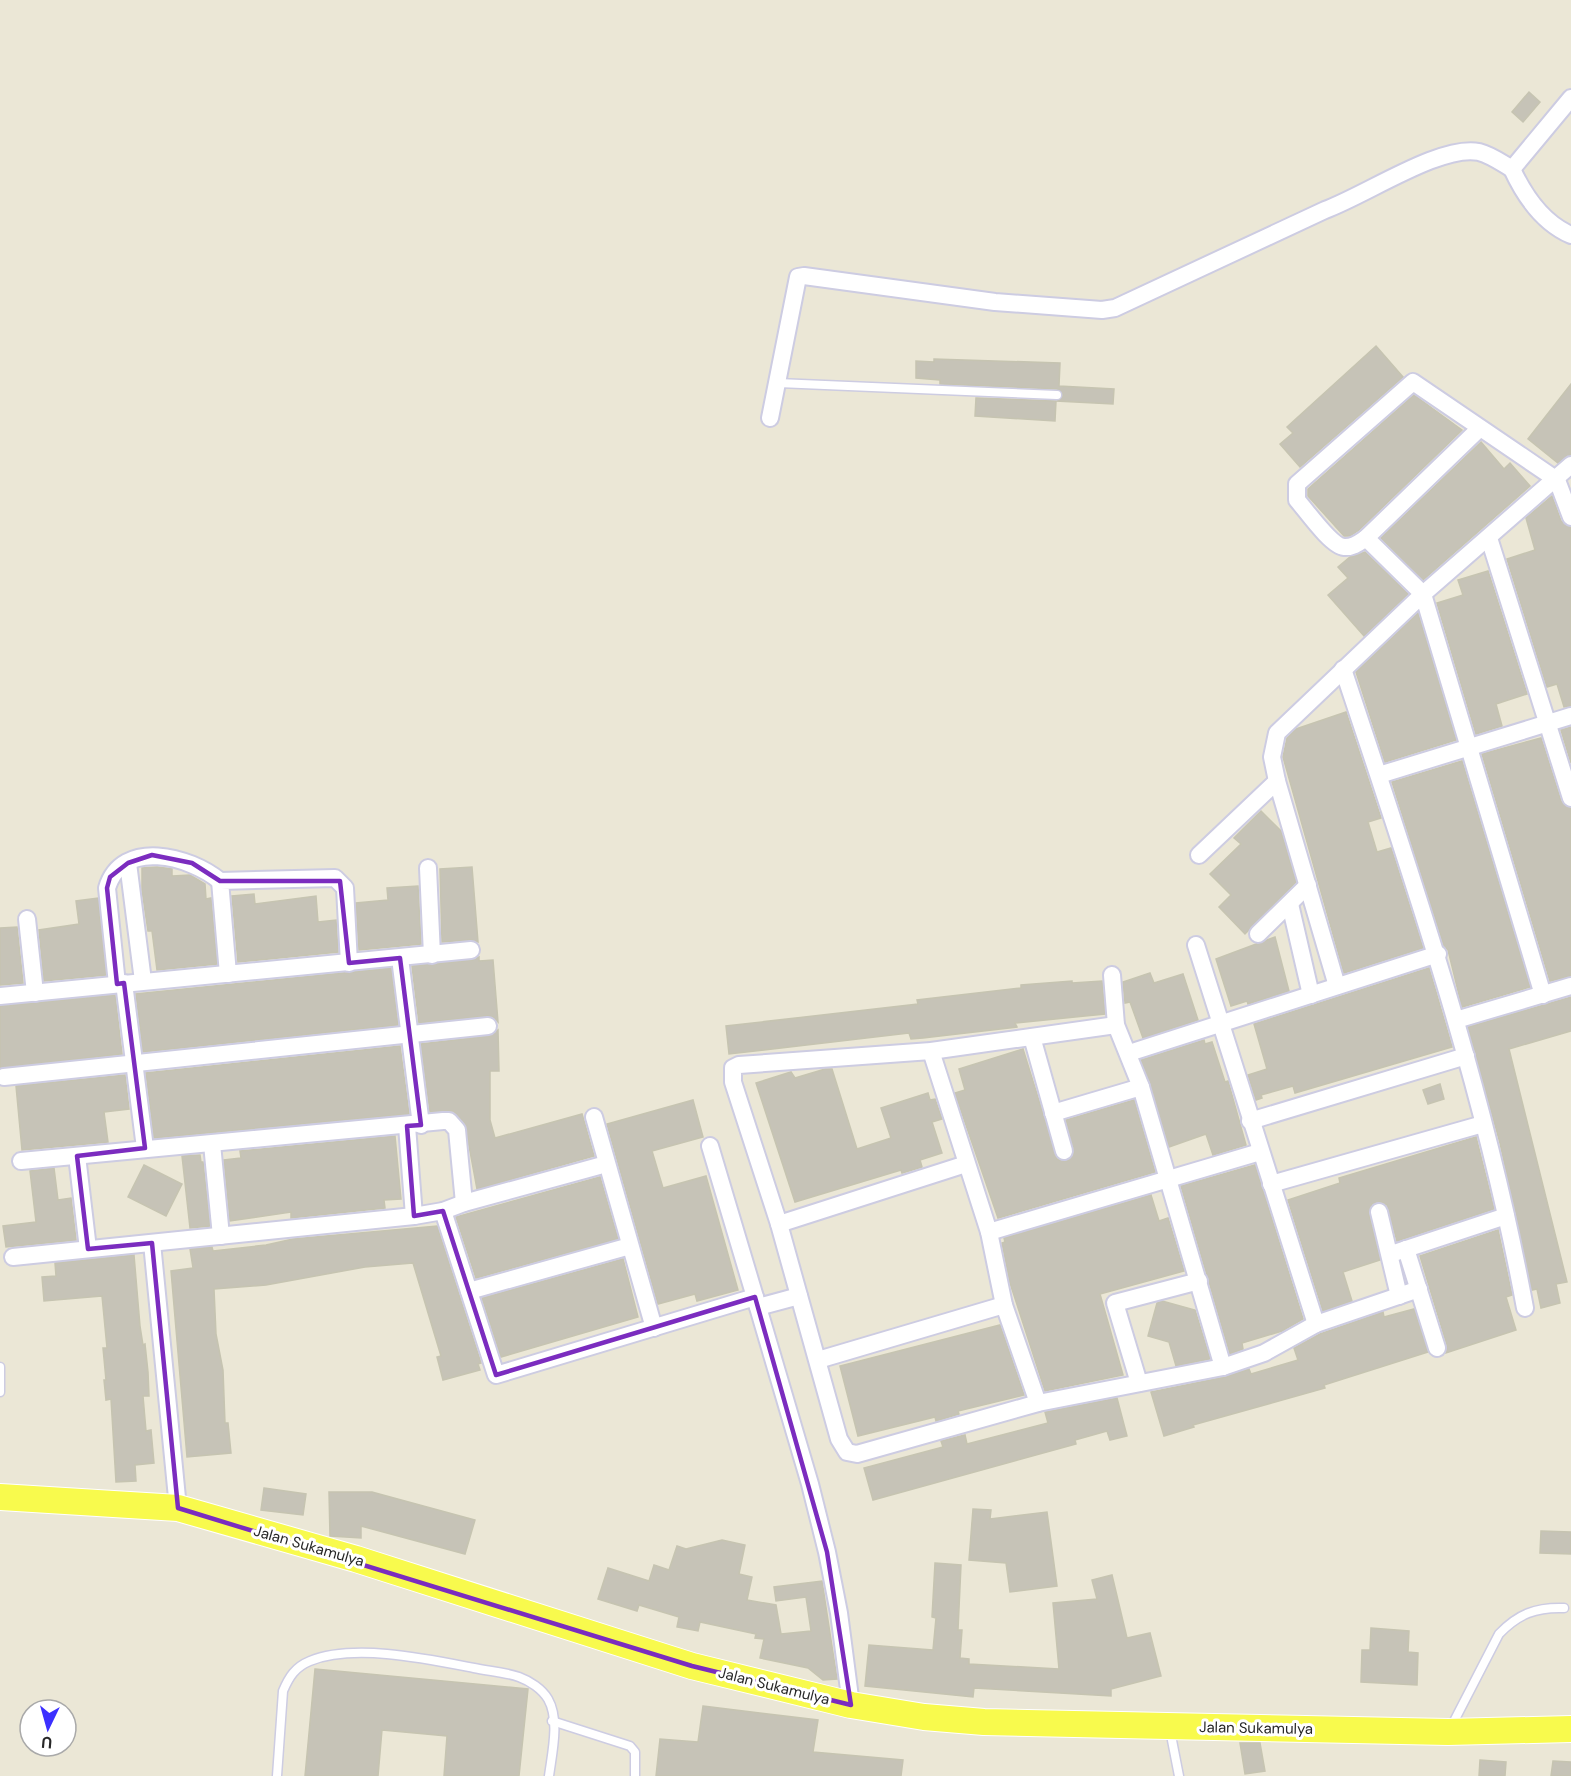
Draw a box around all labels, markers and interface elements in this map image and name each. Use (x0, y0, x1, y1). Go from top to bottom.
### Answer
street label: Jalan Sukamulya (251, 1521, 367, 1571)
street label: Jalan Sukamulya (716, 1662, 832, 1710)
north arrow (18, 1698, 78, 1758)
street label: Jalan Sukamulya (1199, 1717, 1313, 1739)
text: U (40, 1732, 53, 1753)

